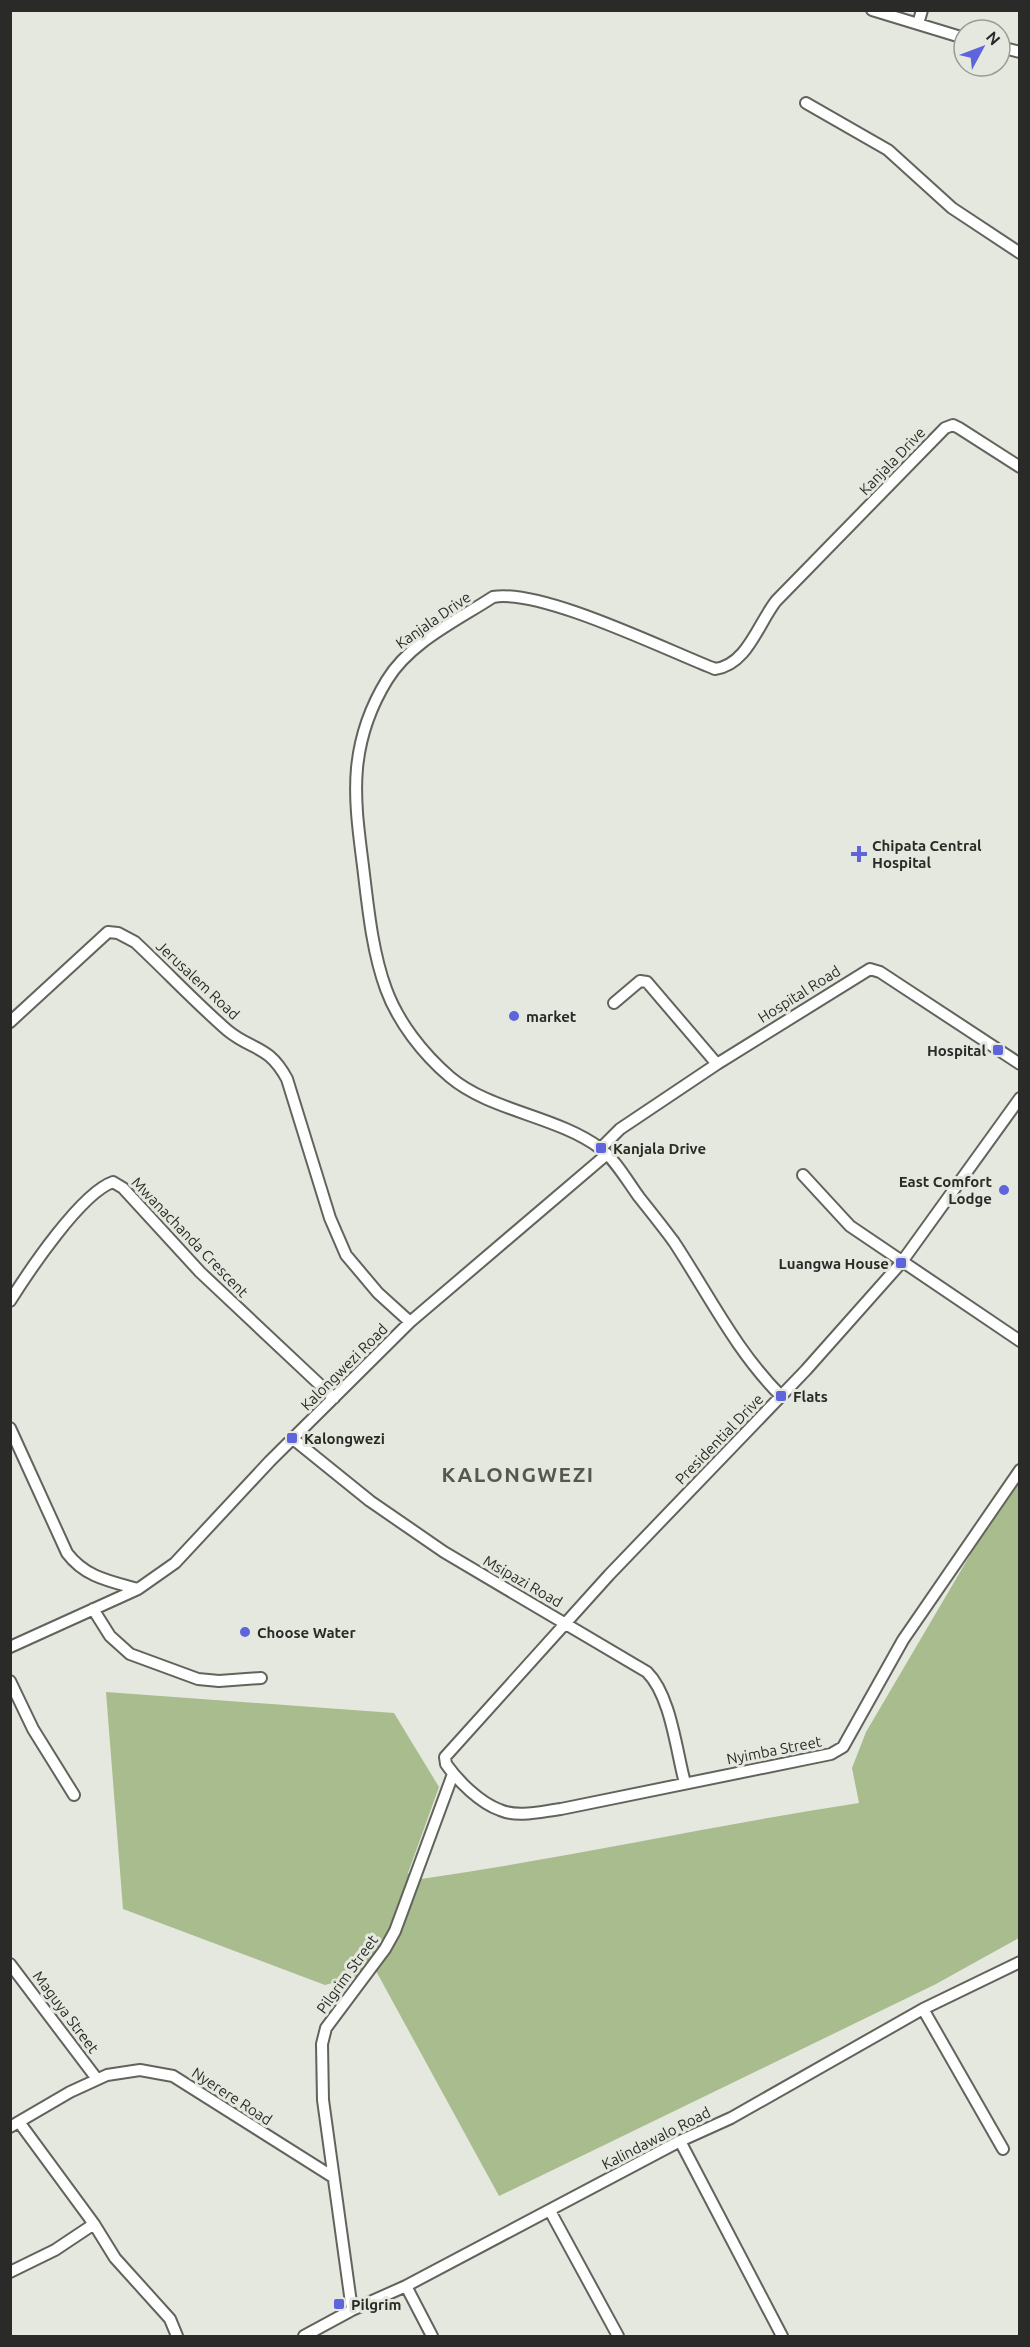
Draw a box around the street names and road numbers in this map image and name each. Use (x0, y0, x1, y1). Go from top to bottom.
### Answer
street label: Kanjala Drive (856, 424, 928, 498)
street label: Kanjala Drive (392, 588, 474, 652)
street label: Jerusalem Road (153, 937, 243, 1023)
street label: Hospital Road (755, 962, 843, 1026)
street label: Mwanachanda Crescent (128, 1174, 252, 1300)
street label: Kalongwezi Road (297, 1320, 391, 1414)
street label: Presidential Drive (672, 1390, 766, 1488)
street label: Msipazi Road (481, 1552, 565, 1610)
street label: Nyimba Street (725, 1732, 823, 1768)
street label: Pilgrim Street (313, 1931, 381, 2017)
street label: Maguya Street (30, 1968, 102, 2056)
street label: Nyerere Road (189, 2064, 275, 2128)
street label: Kalindawalo Road (599, 2103, 713, 2173)

